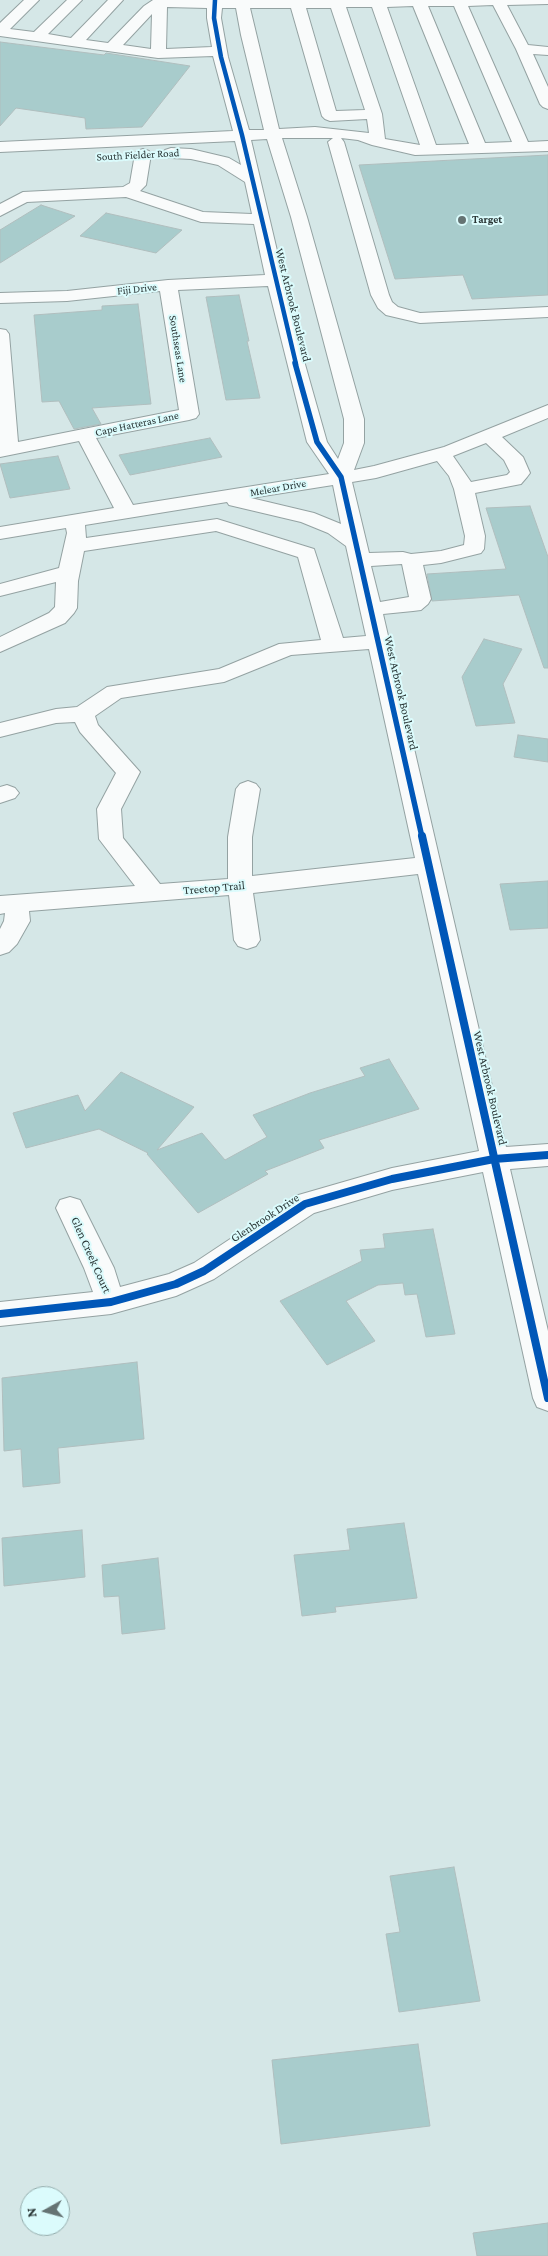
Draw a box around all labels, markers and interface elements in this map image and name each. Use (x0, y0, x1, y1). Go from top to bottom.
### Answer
street label: South Fielder Road (96, 146, 180, 164)
place label: Target (472, 213, 502, 227)
marker: Target (456, 214, 468, 226)
street label: West Arbrook Boulevard (272, 247, 314, 363)
street label: Fiji Drive (117, 280, 157, 298)
street label: Southseas Lane (166, 314, 190, 384)
street label: Cape Hatteras Lane (94, 409, 180, 439)
street label: Melear Drive (249, 477, 307, 499)
street label: West Arbrook Boulevard (381, 635, 421, 751)
street label: Treetop Trail (183, 878, 245, 898)
street label: West Arbrook Boulevard (470, 1030, 510, 1146)
street label: Glenbrook Drive (228, 1191, 302, 1245)
street label: Glen Creek Court (68, 1215, 114, 1295)
north arrow (20, 2186, 70, 2236)
text: N (23, 2207, 40, 2218)

